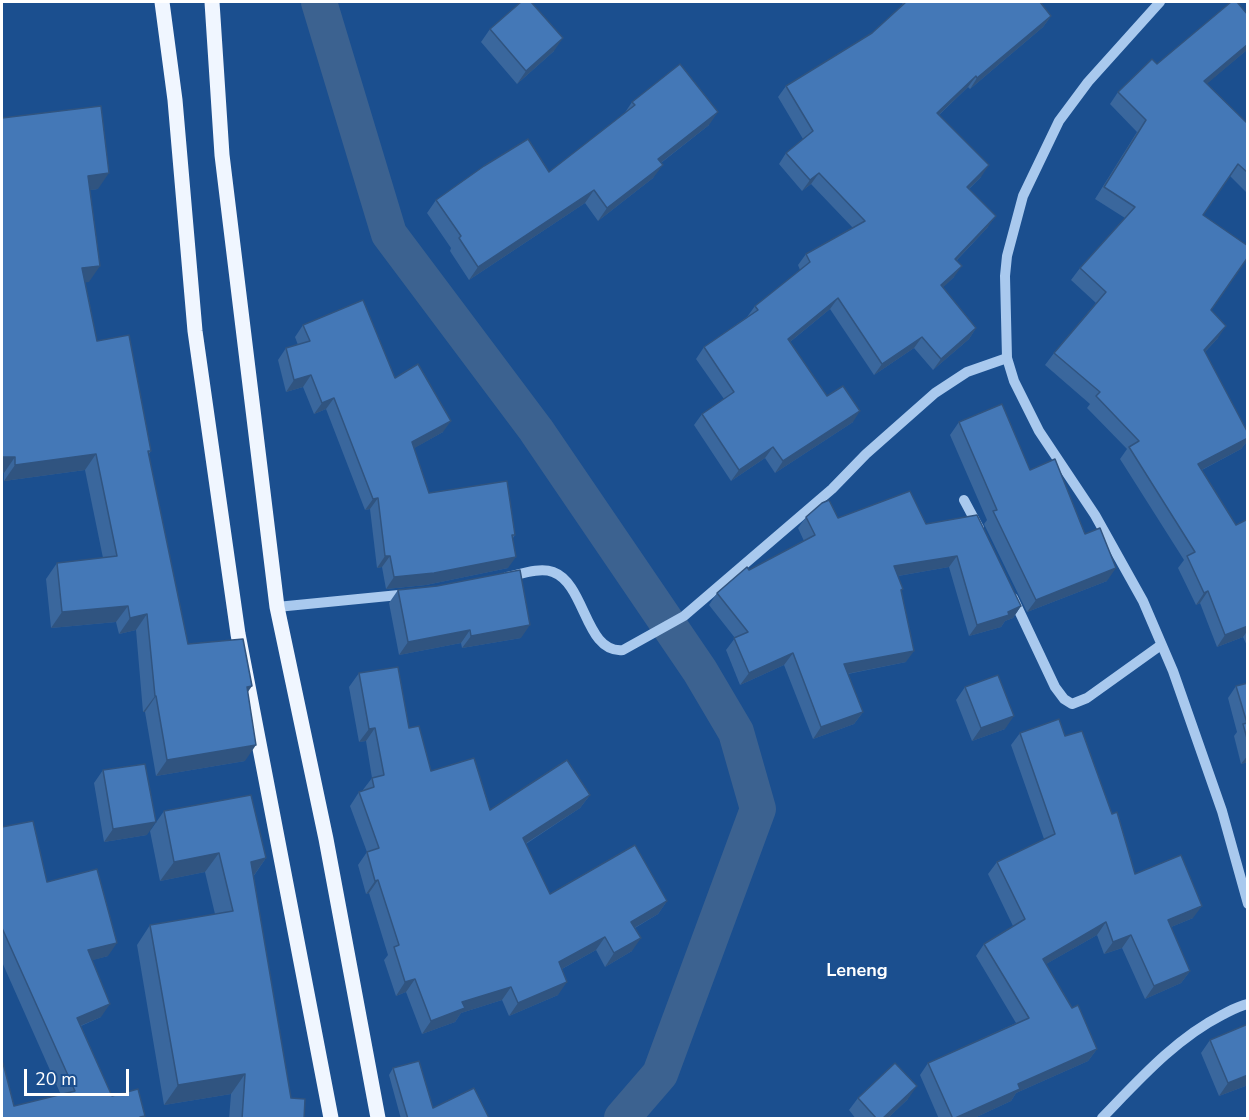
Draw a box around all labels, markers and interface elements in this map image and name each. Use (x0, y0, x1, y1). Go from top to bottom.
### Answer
district label: Leneng (826, 961, 888, 983)
scale bar (27, 1057, 132, 1095)
text: 20 m (35, 1067, 77, 1091)

